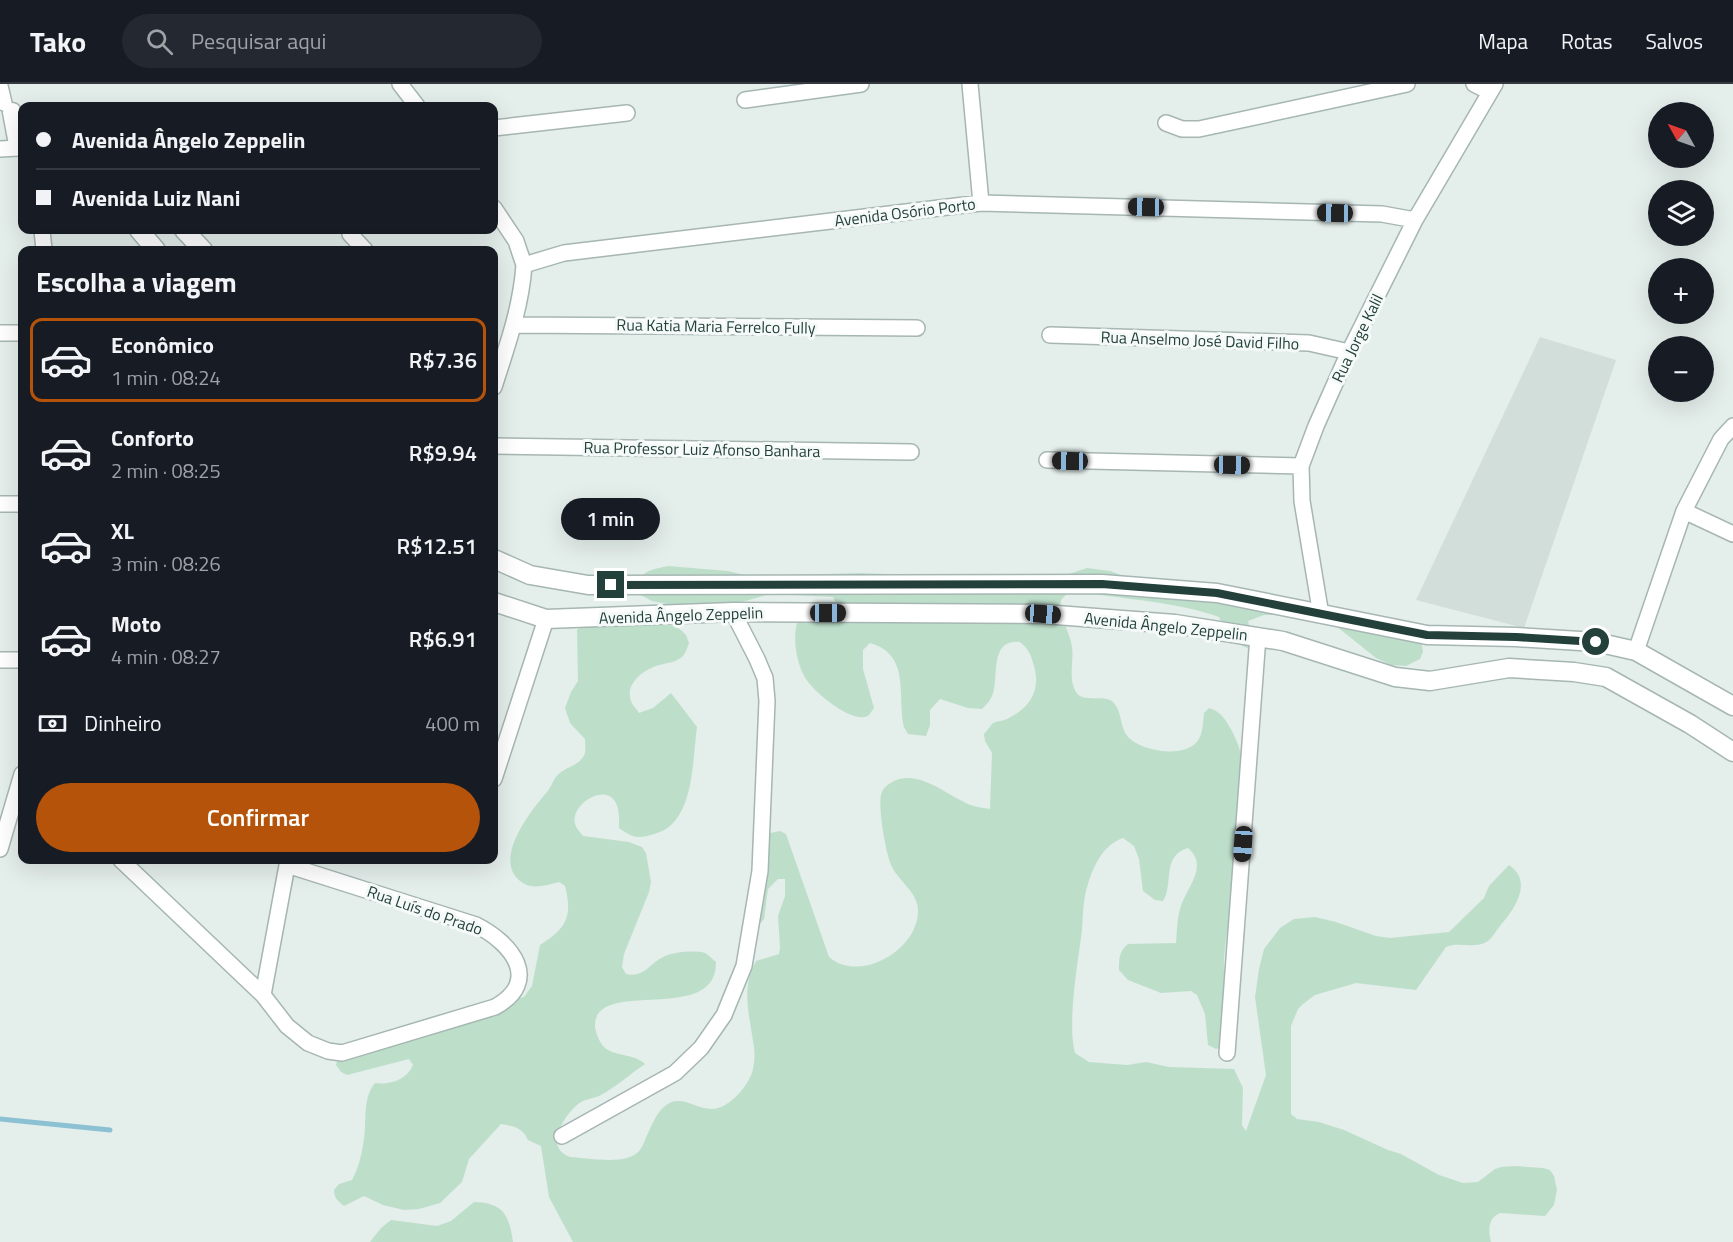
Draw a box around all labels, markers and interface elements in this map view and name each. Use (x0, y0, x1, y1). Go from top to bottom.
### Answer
search box (122, 14, 542, 68)
text: Tako (30, 20, 86, 63)
text: Pesquisar aqui (191, 24, 326, 58)
icon: search (143, 25, 176, 58)
text: Mapa (1478, 25, 1528, 57)
text: Rotas (1561, 25, 1612, 57)
text: Salvos (1645, 25, 1703, 57)
north arrow (1648, 102, 1714, 168)
map controls (1648, 102, 1714, 402)
text: Avenida Ângelo Zeppelin (72, 123, 306, 157)
button: layers (1648, 180, 1714, 246)
text: Avenida Luiz Nani (72, 181, 240, 215)
street label: Avenida Osório Porto (833, 191, 977, 233)
car (1128, 198, 1164, 216)
car (1317, 204, 1353, 222)
button: + (1648, 258, 1714, 324)
text: Escolha a viagem (36, 261, 237, 302)
street label: Rua Jorge Kalil (1325, 290, 1389, 386)
street label: Rua Katia Maria Ferrelco Fully (616, 312, 816, 340)
street label: Rua Anselmo José David Filho (1100, 325, 1300, 355)
text: Econômico (111, 328, 214, 362)
icon: car (39, 333, 93, 387)
button: − (1648, 336, 1714, 402)
text: R$7.36 (409, 343, 477, 377)
text: 1 min · 08:24 (111, 362, 221, 393)
text: Conforto (111, 421, 194, 455)
icon: car (39, 426, 93, 480)
street label: Rua Professor Luiz Afonso Banhara (583, 435, 821, 463)
text: R$9.94 (409, 436, 477, 470)
car (1052, 452, 1088, 470)
text: 2 min · 08:25 (111, 455, 221, 486)
car (1214, 456, 1250, 474)
callout: 1 min (562, 498, 660, 540)
text: 1 min (586, 503, 635, 534)
text: XL (111, 514, 134, 548)
icon: car (39, 519, 93, 573)
text: R$12.51 (397, 529, 477, 563)
text: 3 min · 08:26 (111, 548, 221, 579)
route end (597, 571, 624, 598)
street label: Avenida Ângelo Zeppelin (598, 600, 764, 630)
car (810, 604, 846, 622)
car (1024, 604, 1062, 624)
street label: Avenida Ângelo Zeppelin (1083, 605, 1249, 647)
text: Moto (111, 607, 161, 641)
icon: car (39, 612, 93, 666)
text: R$6.91 (409, 622, 477, 656)
route start (1582, 628, 1609, 655)
text: 4 min · 08:27 (111, 641, 221, 672)
text: Dinheiro (84, 706, 162, 740)
icon: cash (36, 707, 69, 740)
text: 400 m (425, 708, 480, 739)
button: Confirmar (36, 783, 480, 852)
car (1233, 825, 1253, 863)
street label: Rua Luís do Prado (364, 879, 486, 941)

